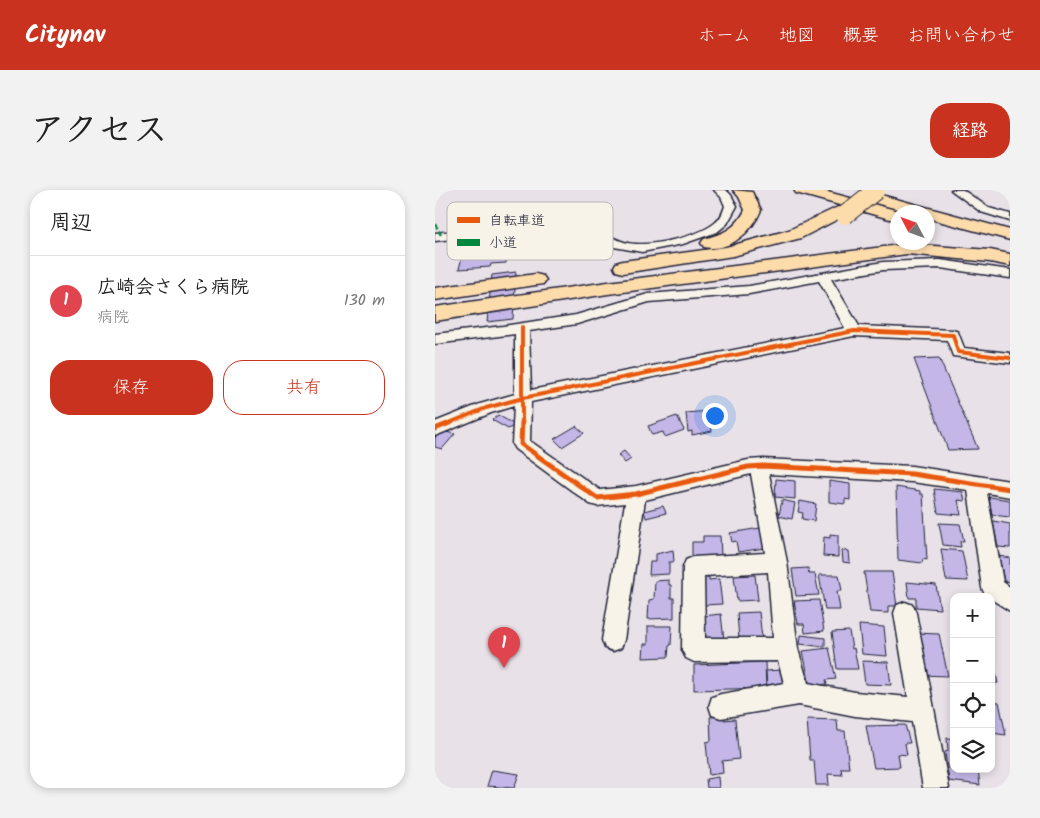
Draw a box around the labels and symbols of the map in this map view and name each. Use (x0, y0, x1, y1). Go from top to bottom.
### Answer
legend (447, 202, 613, 260)
north arrow (890, 205, 935, 250)
text: 自転車道 (489, 210, 545, 232)
text: 小道 (489, 232, 517, 254)
your location (702, 403, 728, 429)
pin: 1 (488, 627, 520, 668)

